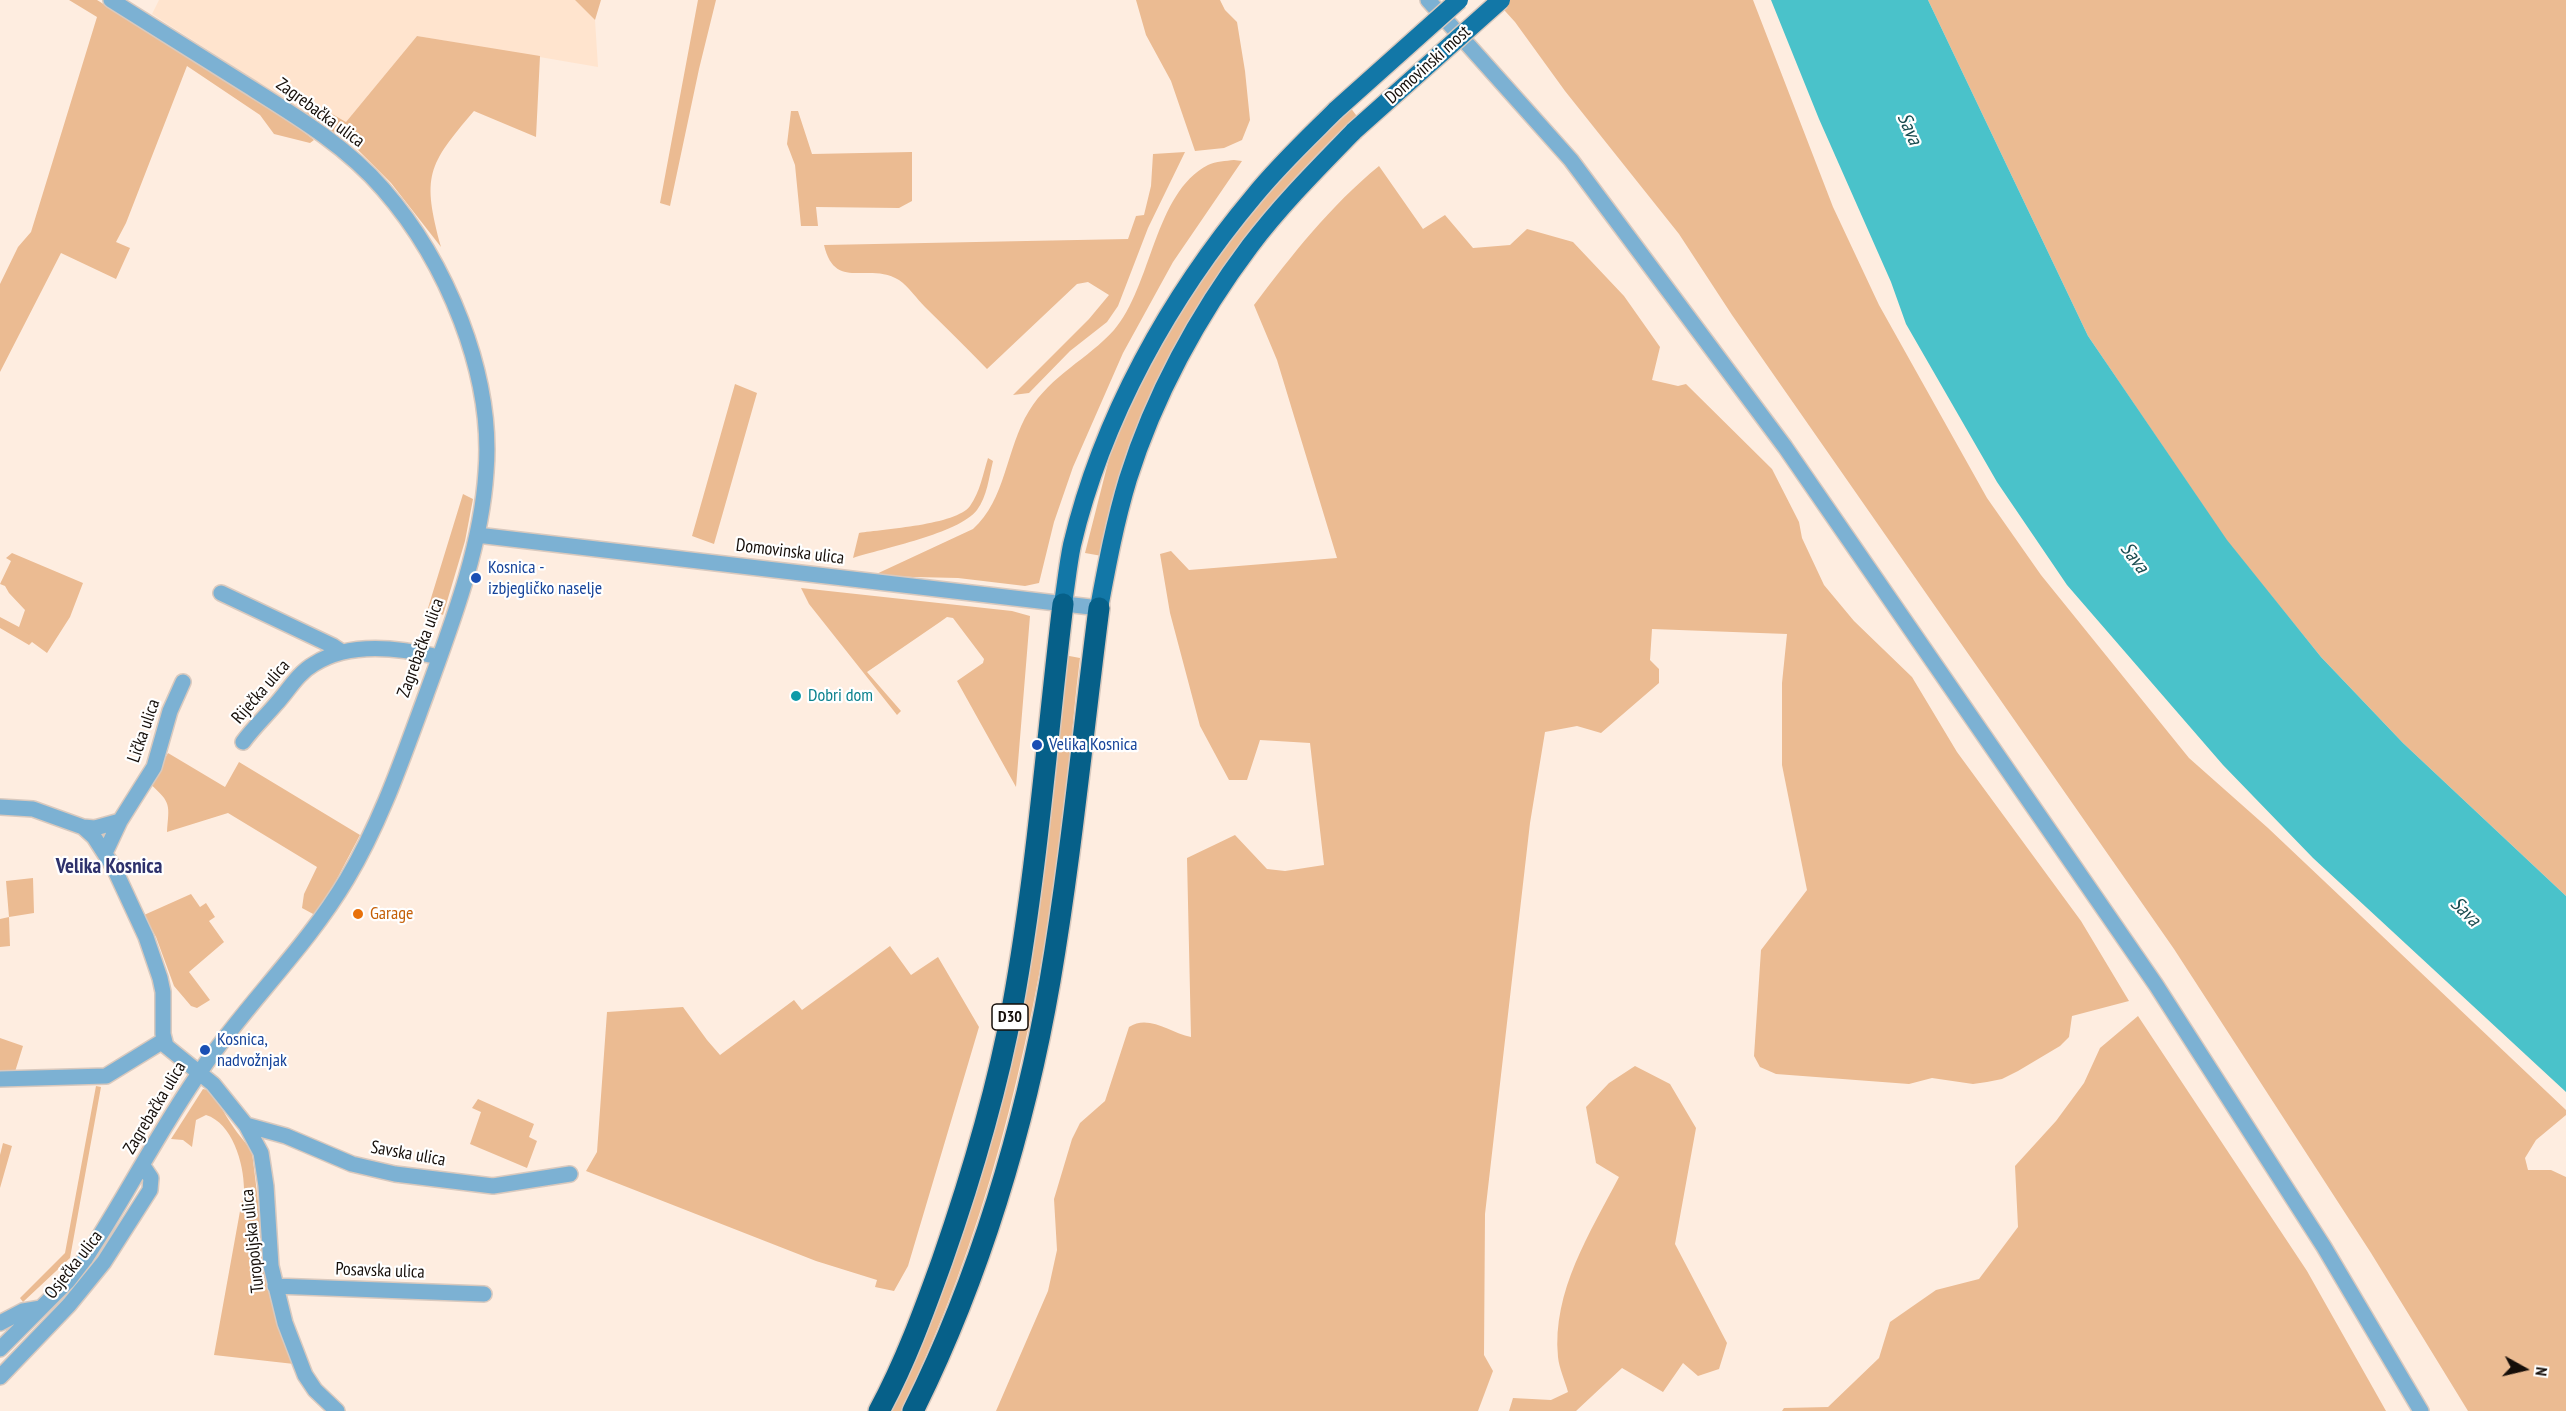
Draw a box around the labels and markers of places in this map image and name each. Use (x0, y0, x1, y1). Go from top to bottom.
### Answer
place label: Kosnica - izbjegličko naselje (488, 557, 602, 600)
marker: Kosnica - izbjegličko naselje (469, 571, 483, 585)
place label: Dobri dom (808, 685, 873, 707)
marker: Dobri dom (789, 689, 803, 703)
place label: Velika Kosnica (1049, 734, 1137, 756)
marker: Velika Kosnica (1030, 738, 1044, 752)
place label: Garage (370, 903, 413, 925)
marker: Garage (351, 907, 365, 921)
place label: Kosnica, nadvožnjak (217, 1029, 287, 1072)
marker: Kosnica, nadvožnjak (198, 1043, 212, 1057)

